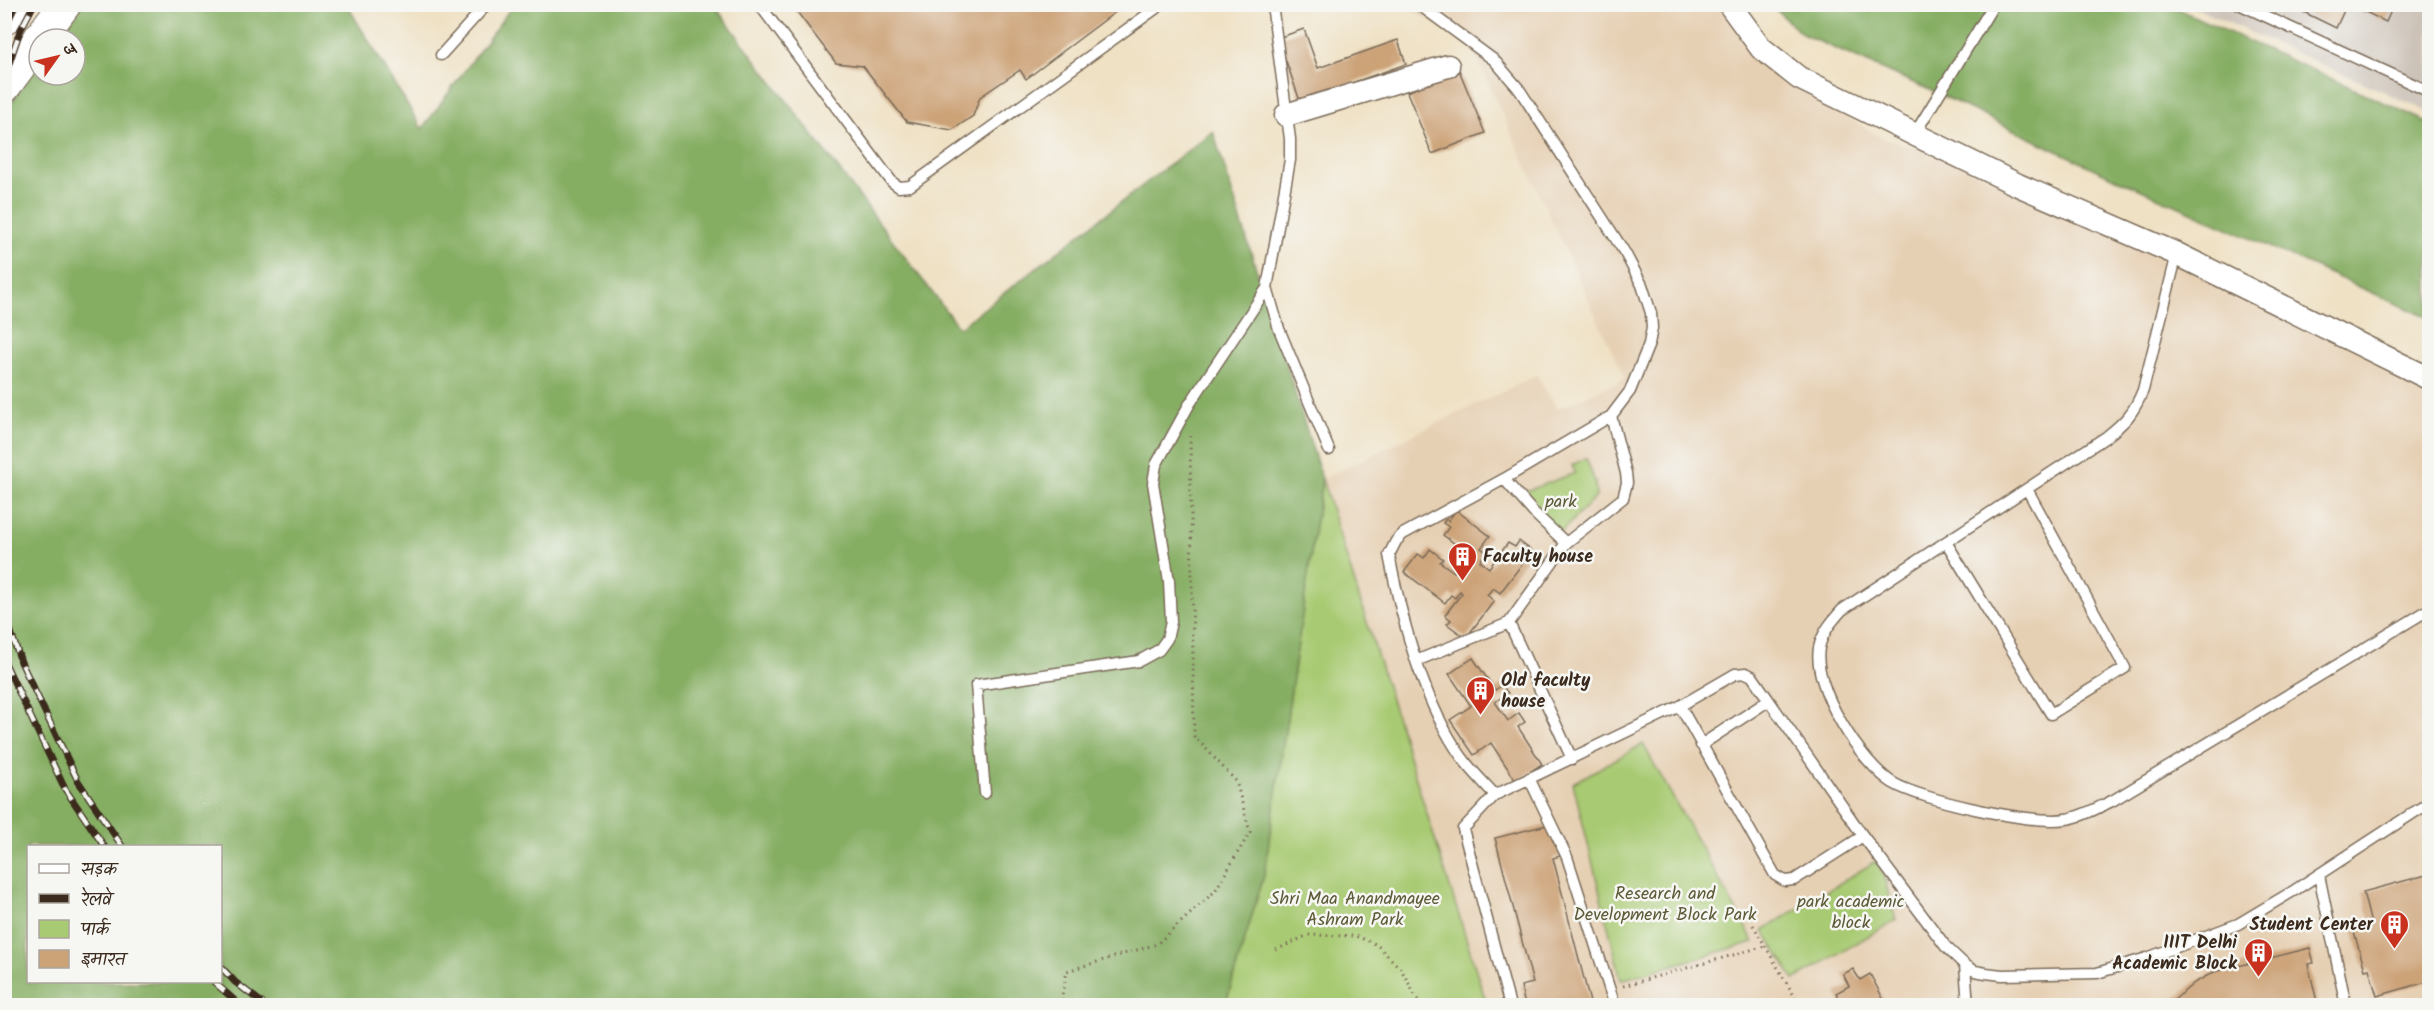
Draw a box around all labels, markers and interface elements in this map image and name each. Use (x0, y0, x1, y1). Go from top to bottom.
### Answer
north arrow (27, 27, 87, 87)
text: उ (55, 38, 83, 63)
park label: park (1544, 488, 1577, 517)
building icon: Faculty house (1446, 540, 1478, 582)
place label: Faculty house (1483, 543, 1593, 572)
place label: Old faculty house (1501, 667, 1591, 717)
building icon: Old faculty house (1464, 674, 1496, 716)
legend (27, 845, 222, 983)
text: सड़क (81, 856, 119, 885)
park label: Research and Development Block Park (1573, 880, 1757, 930)
park label: Shri Maa Anandmayee Ashram Park (1270, 885, 1440, 935)
text: रेलवे (81, 886, 115, 915)
park label: park academic block (1796, 888, 1905, 938)
building icon: Student Center (2378, 908, 2410, 950)
place label: Student Center (2249, 911, 2374, 940)
text: पार्क (80, 916, 112, 945)
place label: IIIT Delhi Academic Block (2112, 929, 2238, 979)
building icon: IIIT Delhi Academic Block (2242, 936, 2274, 978)
text: इमारत (81, 946, 129, 975)

